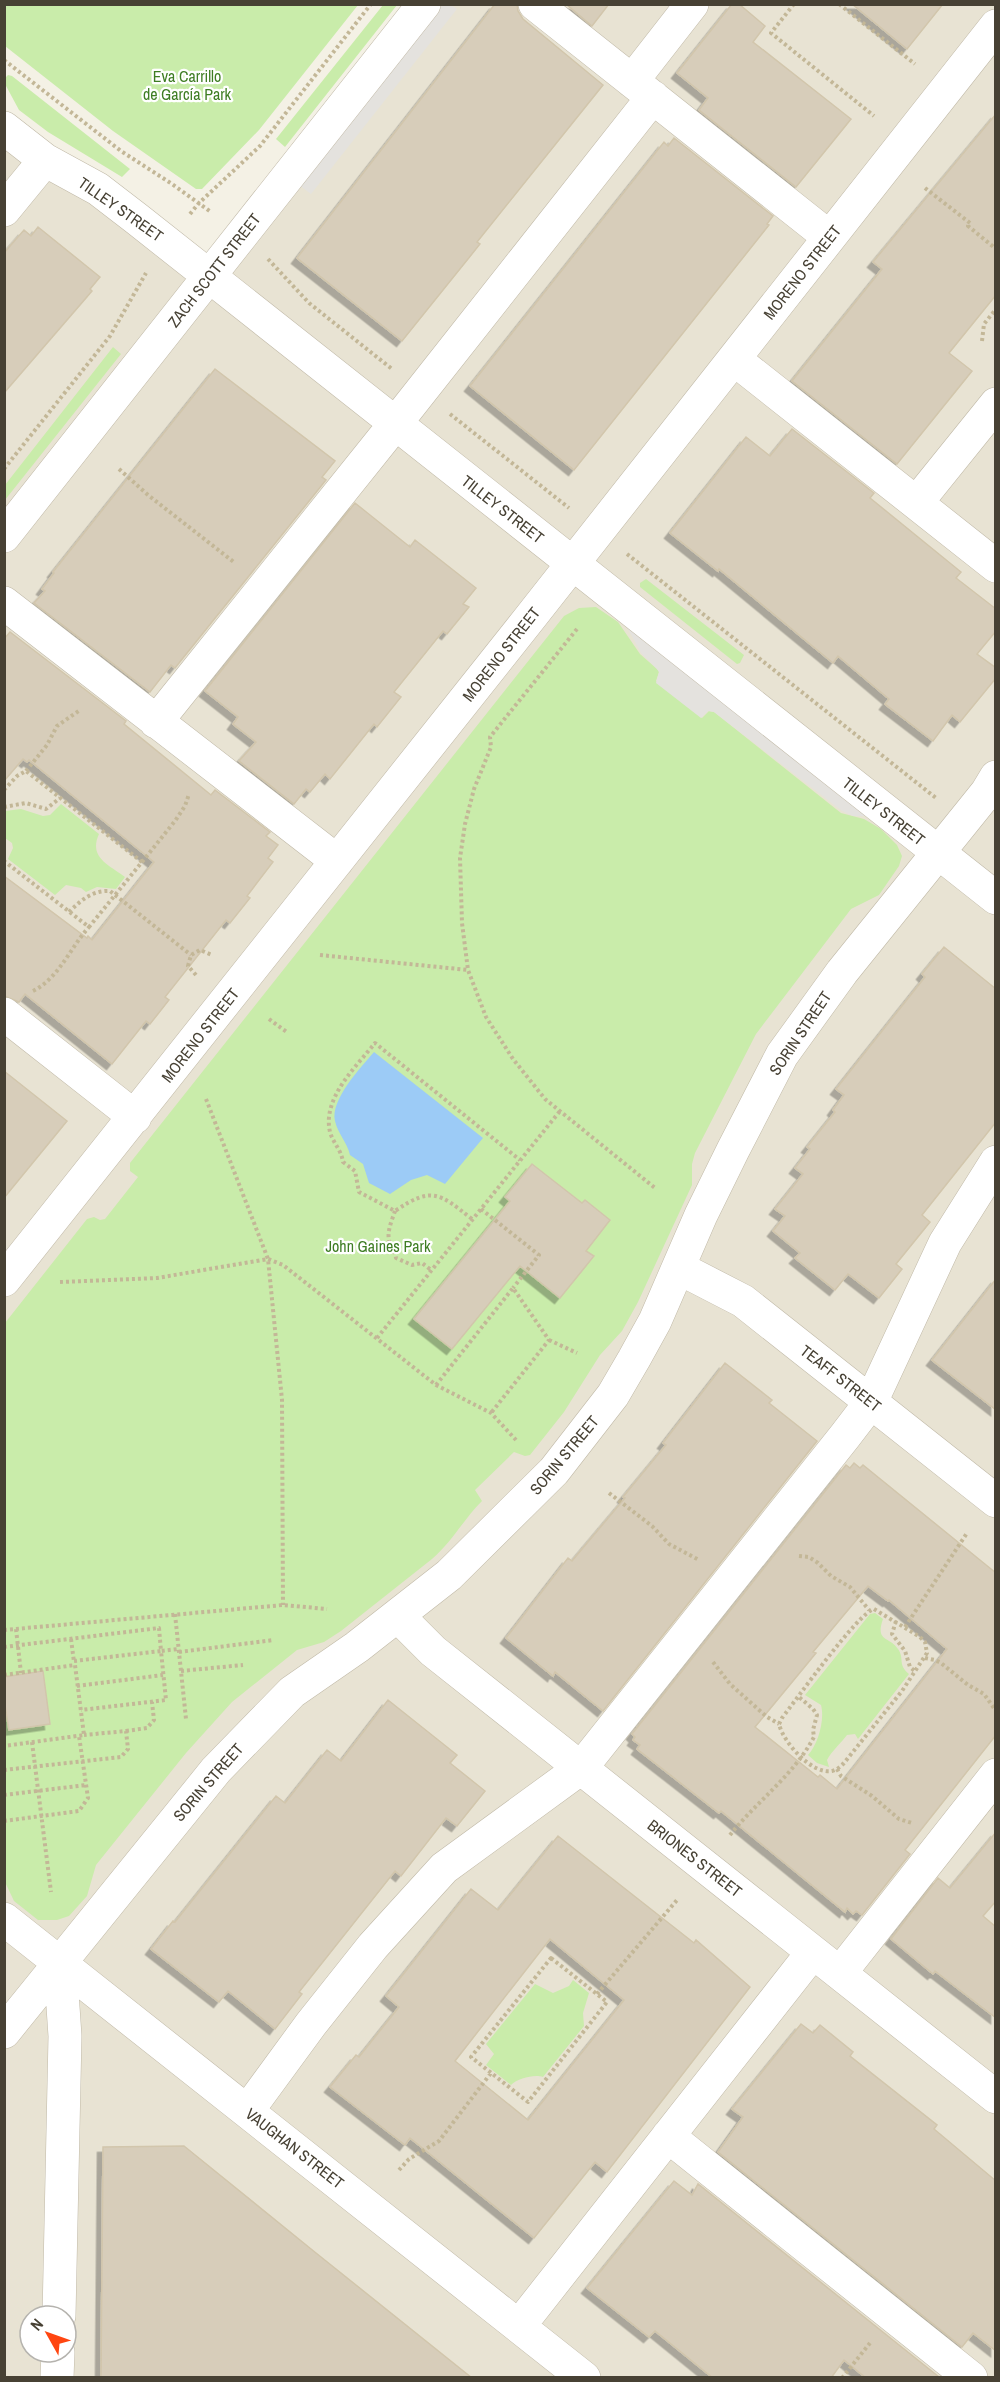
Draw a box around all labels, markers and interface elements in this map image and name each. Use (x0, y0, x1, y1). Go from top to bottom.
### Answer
park label: Eva Carrillo de García Park (143, 65, 232, 105)
street label: TILLEY STREET (74, 172, 168, 246)
street label: ZACH SCOTT STREET (163, 208, 265, 332)
street label: MORENO STREET (758, 220, 846, 324)
street label: TILLEY STREET (457, 470, 549, 548)
street label: MORENO STREET (457, 602, 545, 706)
street label: TILLEY STREET (838, 772, 930, 850)
street label: MORENO STREET (156, 983, 244, 1087)
street label: SORIN STREET (764, 987, 836, 1079)
park label: John Gaines Park (325, 1235, 431, 1257)
street label: TEAFF STREET (796, 1339, 886, 1417)
street label: SORIN STREET (524, 1411, 604, 1499)
street label: SORIN STREET (168, 1738, 248, 1826)
street label: BRIONES STREET (643, 1814, 747, 1902)
street label: VAUGHAN STREET (241, 2103, 349, 2193)
north arrow (18, 2304, 78, 2364)
text: N (25, 2314, 48, 2335)

